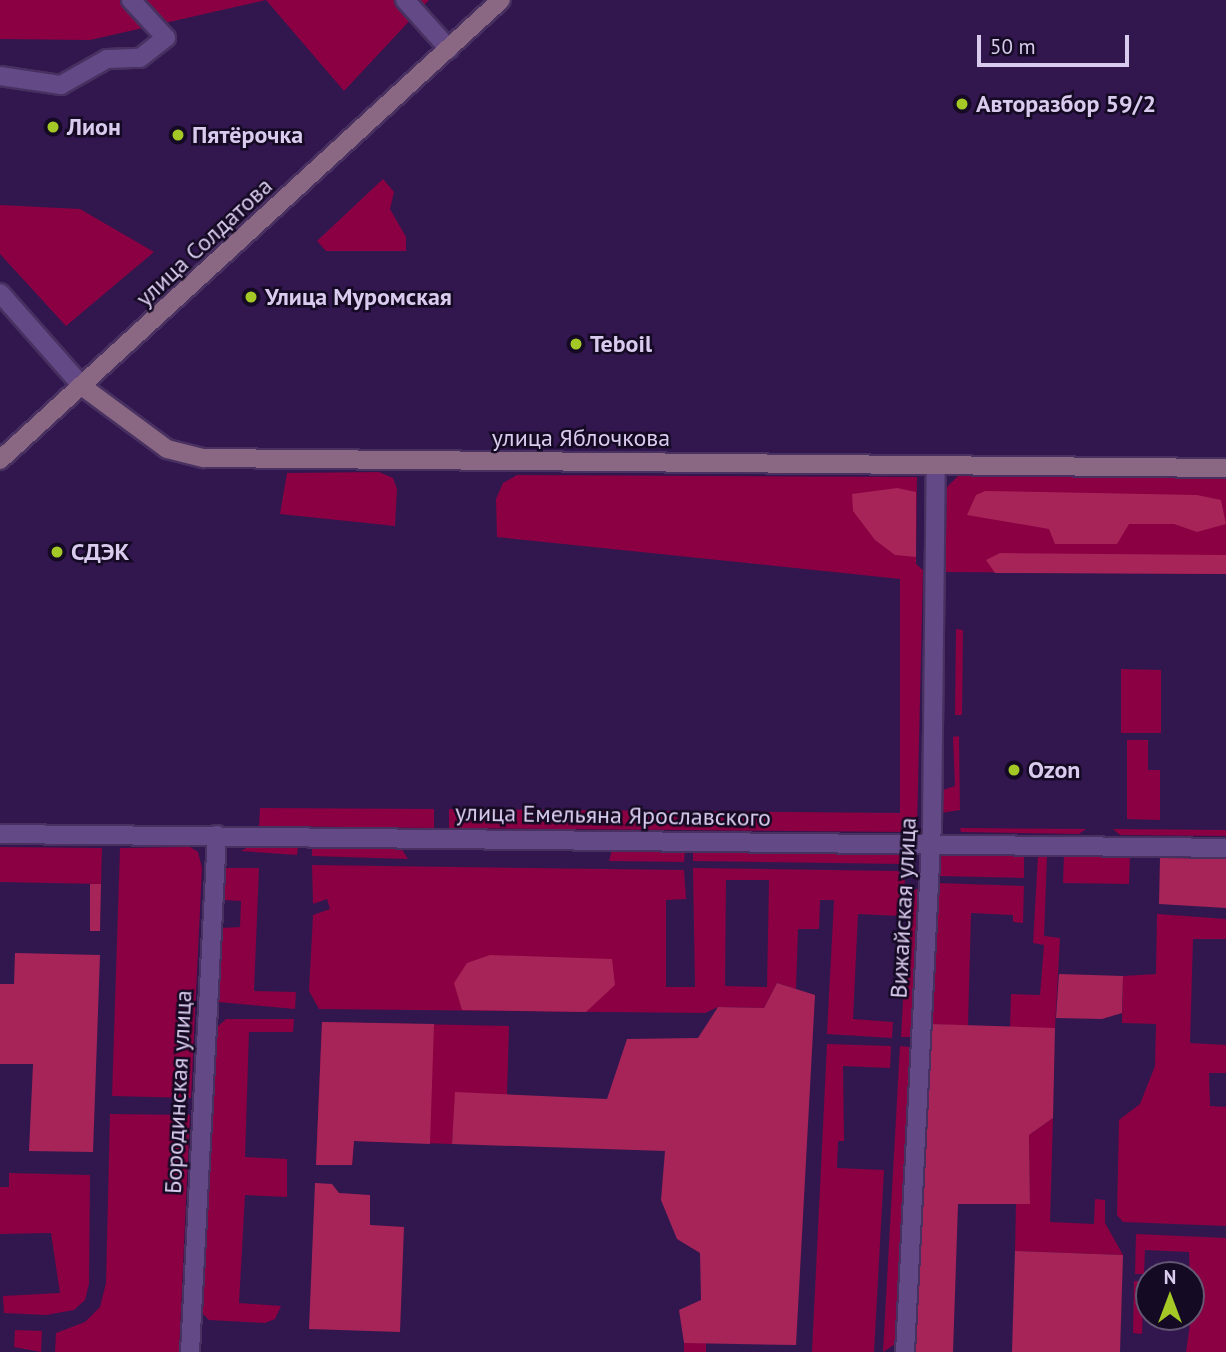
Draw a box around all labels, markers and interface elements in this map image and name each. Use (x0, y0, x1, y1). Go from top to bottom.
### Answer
scale bar (981, 21, 1133, 65)
text: 50 m (990, 33, 1036, 60)
place label: Авторазбор 59/2 (976, 90, 1156, 118)
marker: Авторазбор 59/2 (954, 96, 970, 112)
place label: Лион (67, 113, 121, 141)
marker: Лион (45, 119, 61, 135)
place label: Пятёрочка (192, 121, 303, 149)
marker: Пятёрочка (170, 127, 186, 143)
street label: улица Солдатова (130, 171, 278, 313)
place label: Улица Муромская (265, 283, 452, 311)
marker: Улица Муромская (243, 289, 259, 305)
place label: Teboil (590, 330, 652, 358)
marker: Teboil (568, 336, 584, 352)
street label: улица Яблочкова (492, 424, 670, 452)
place label: СДЭК (71, 538, 129, 566)
marker: СДЭК (49, 544, 65, 560)
place label: Ozon (1028, 756, 1080, 784)
marker: Ozon (1006, 762, 1022, 778)
street label: улица Емельяна Ярославского (455, 798, 771, 832)
street label: Вижайская улица (884, 817, 922, 999)
street label: Бородинская улица (158, 989, 198, 1195)
north arrow (1135, 1261, 1205, 1331)
text: N (1164, 1265, 1176, 1289)

